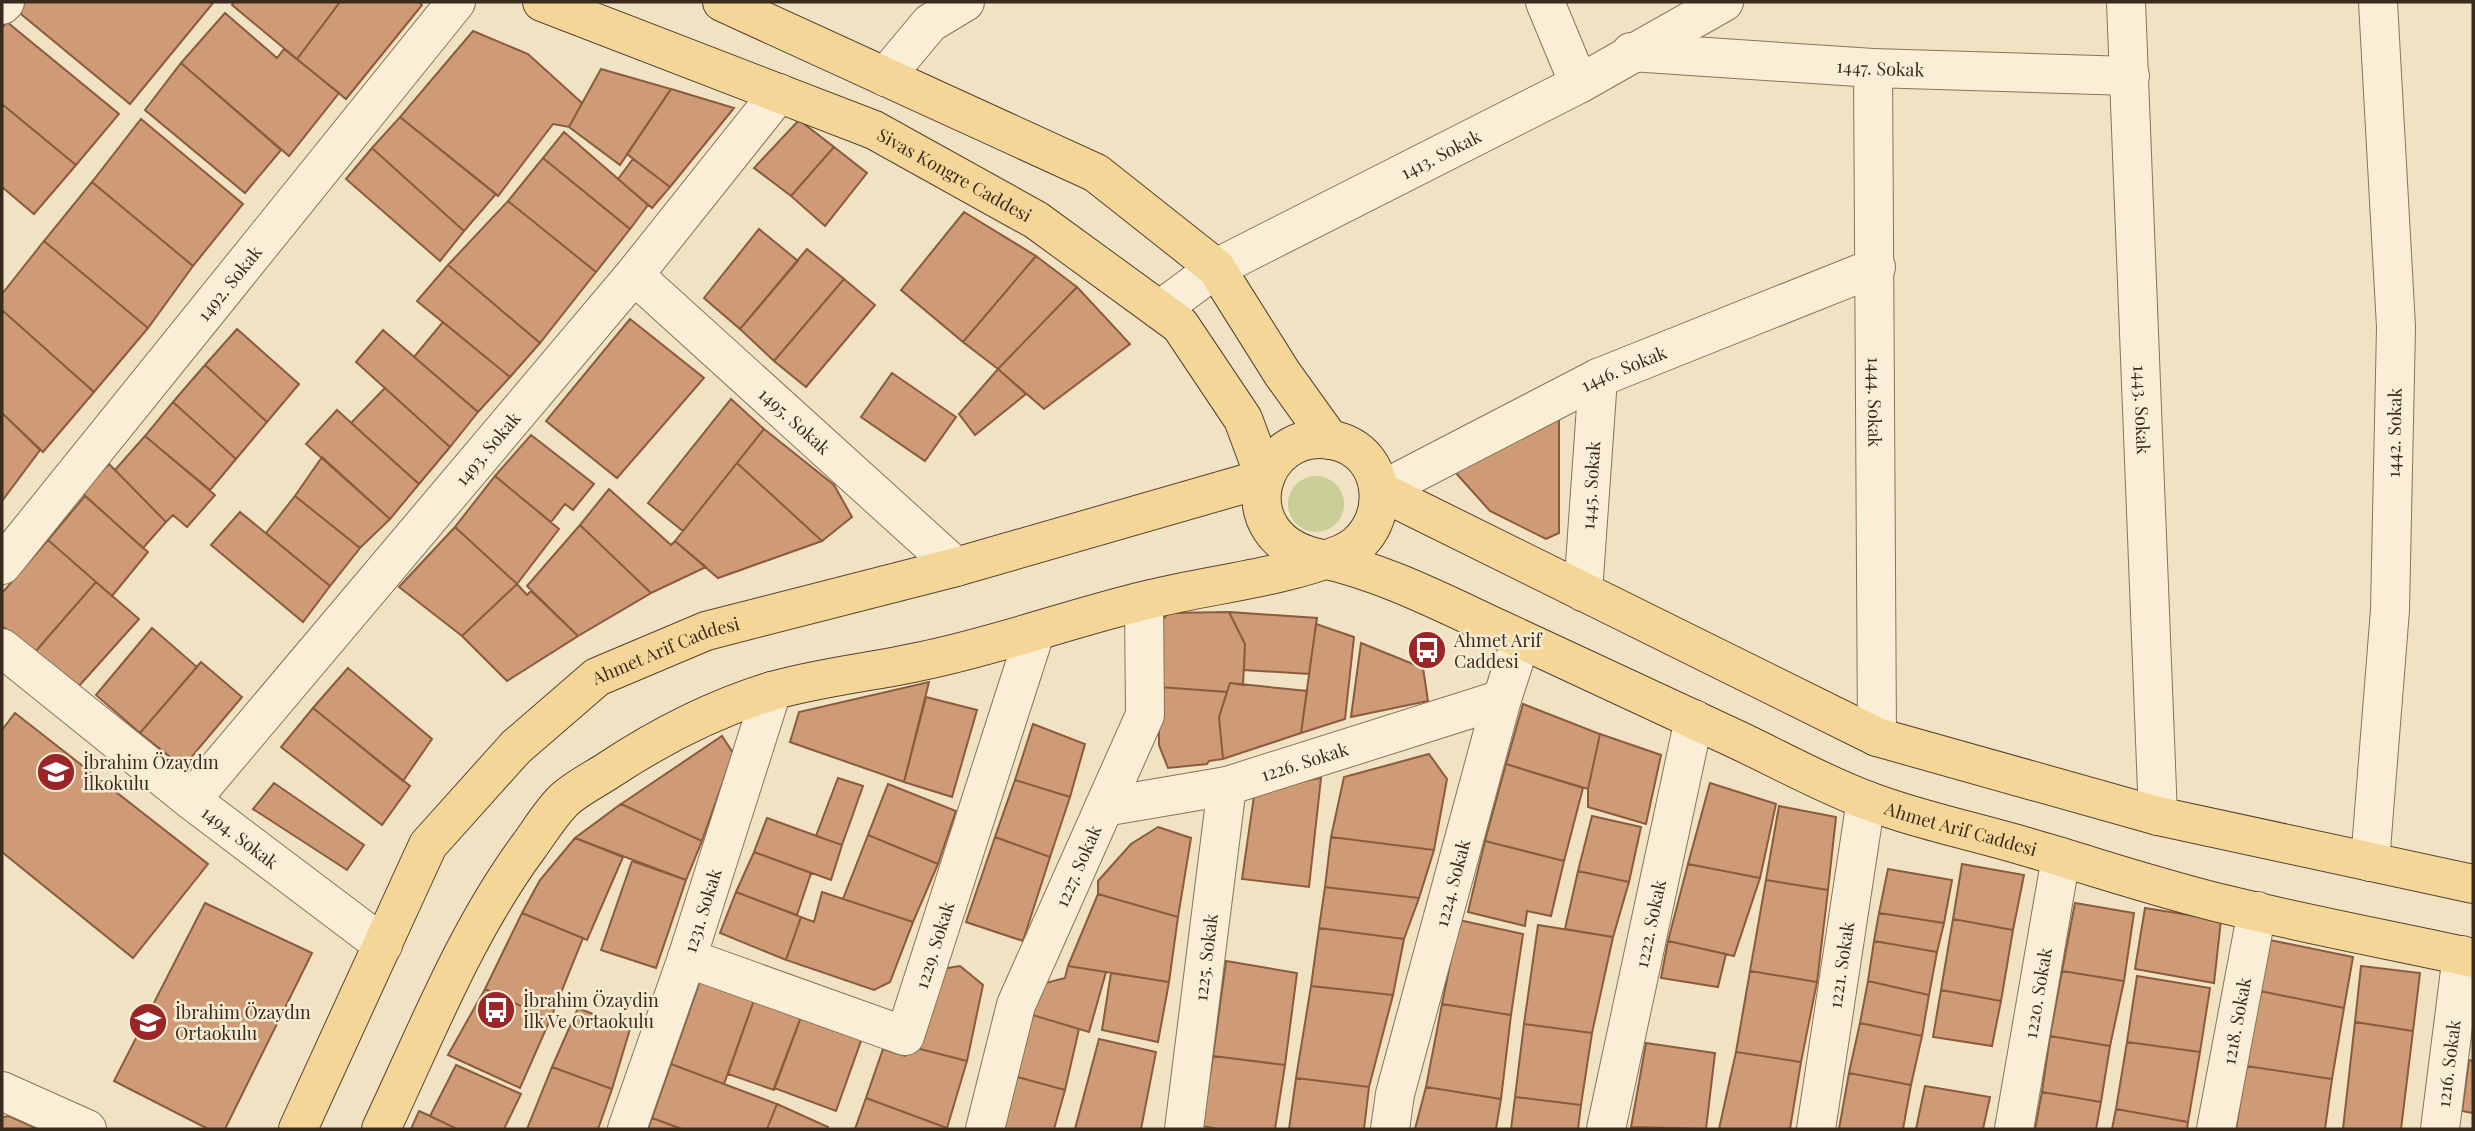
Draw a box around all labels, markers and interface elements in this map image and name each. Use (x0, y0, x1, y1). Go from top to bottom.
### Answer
street label: 1447. Sokak (1836, 54, 1925, 82)
street label: Sivas Kongre Caddesi (873, 122, 1036, 227)
street label: 1413. Sokak (1396, 124, 1485, 184)
street label: 1492. Sokak (192, 240, 267, 326)
street label: 1446. Sokak (1577, 340, 1670, 397)
street label: 1444. Sokak (1863, 357, 1887, 447)
street label: 1443. Sokak (2128, 365, 2156, 455)
street label: 1495. Sokak (754, 382, 836, 460)
street label: 1442. Sokak (2381, 387, 2407, 478)
street label: 1493. Sokak (449, 406, 526, 491)
street label: 1445. Sokak (1575, 440, 1606, 531)
street label: Ahmet Arif Caddesi (587, 611, 742, 690)
place label: Ahmet Arif Caddesi (1453, 628, 1544, 673)
bus stop icon: Ahmet Arif Caddesi (1406, 629, 1448, 671)
street label: 1226. Sokak (1258, 736, 1351, 787)
place label: İbrahim Özaydın İlkokulu (83, 750, 219, 795)
school or university icon: İbrahim Özaydın İlkokulu (35, 751, 77, 793)
street label: Ahmet Arif Caddesi (1881, 795, 2040, 861)
street label: 1494. Sokak (197, 800, 284, 874)
street label: 1227. Sokak (1049, 821, 1107, 911)
street label: 1224. Sokak (1429, 836, 1476, 929)
street label: 1231. Sokak (677, 865, 727, 956)
street label: 1222. Sokak (1629, 877, 1671, 970)
street label: 1229. Sokak (909, 898, 960, 992)
street label: 1225. Sokak (1188, 912, 1223, 1003)
street label: 1221. Sokak (1822, 920, 1859, 1010)
street label: 1220. Sokak (2018, 946, 2057, 1040)
street label: 1218. Sokak (2216, 975, 2256, 1067)
place label: İbrahim Özaydin İlk Ve Ortaokulu (523, 988, 659, 1033)
bus stop icon: İbrahim Özaydin İlk Ve Ortaokulu (475, 989, 517, 1031)
place label: İbrahim Özaydın Ortaokulu (175, 1000, 311, 1045)
school or university icon: İbrahim Özaydın Ortaokulu (127, 1001, 169, 1043)
street label: 1216. Sokak (2431, 1018, 2466, 1109)

